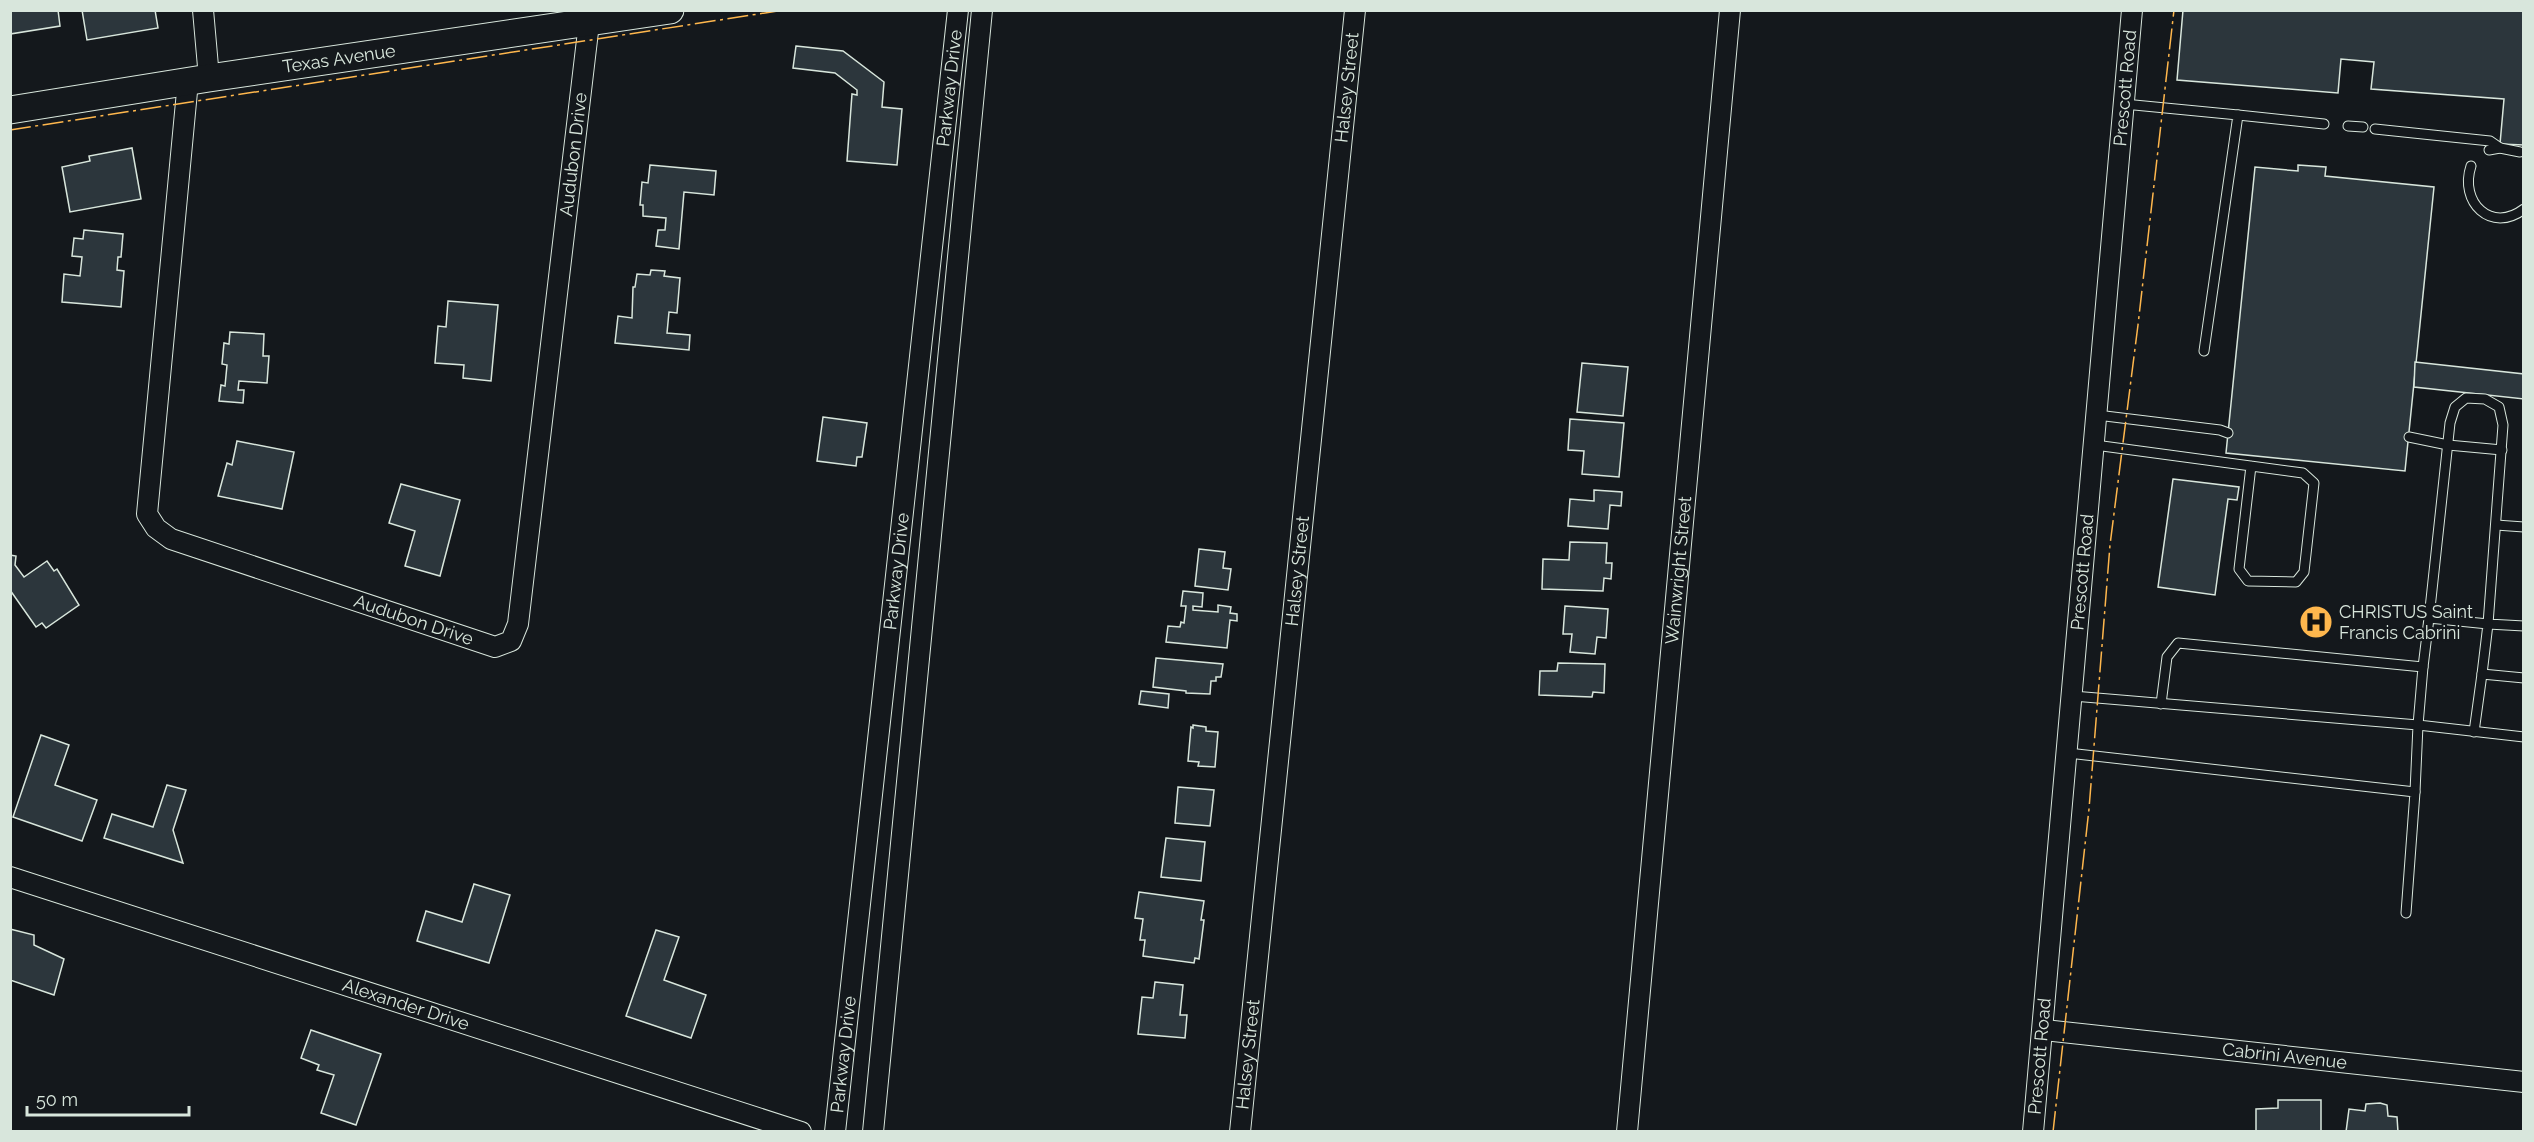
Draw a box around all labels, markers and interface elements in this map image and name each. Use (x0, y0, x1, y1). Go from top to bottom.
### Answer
street label: Parkway Drive (932, 28, 966, 148)
street label: Prescott Road (2109, 29, 2140, 147)
street label: Halsey Street (1330, 31, 1363, 144)
street label: Texas Avenue (281, 40, 397, 77)
street label: Audubon Drive (555, 91, 591, 217)
street label: Wainwright Street (1661, 495, 1695, 645)
street label: Parkway Drive (879, 511, 913, 631)
street label: Prescott Road (2066, 513, 2097, 631)
street label: Halsey Street (1281, 515, 1313, 627)
street label: Audubon Drive (351, 590, 477, 649)
place label: CHRISTUS Saint Francis Cabrini (2339, 601, 2473, 643)
hospital icon: CHRISTUS Saint Francis Cabrini (2298, 604, 2334, 640)
street label: Alexander Drive (340, 974, 472, 1035)
street label: Parkway Drive (826, 994, 860, 1114)
street label: Prescott Road (2024, 997, 2055, 1115)
street label: Halsey Street (1231, 998, 1264, 1111)
street label: Cabrini Avenue (2221, 1038, 2348, 1073)
scale bar (27, 1079, 189, 1117)
text: 50 m (36, 1089, 78, 1110)

